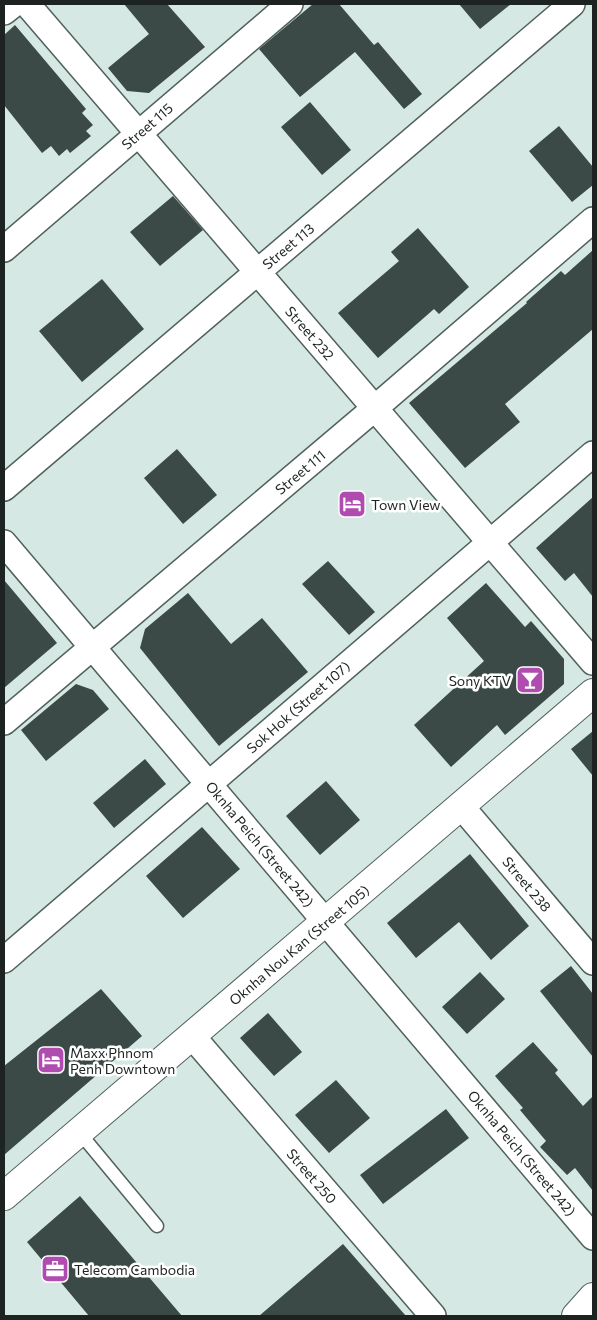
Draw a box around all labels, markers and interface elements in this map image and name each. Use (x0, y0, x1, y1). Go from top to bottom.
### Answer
street label: Street 115 (118, 99, 176, 153)
street label: Street 113 (259, 219, 317, 273)
street label: Street 232 (282, 303, 338, 364)
street label: Street 111 (271, 446, 329, 498)
hotel icon: Town View (337, 489, 367, 519)
place label: Town View (371, 496, 441, 513)
street label: Sok Hok (Street 107) (243, 657, 353, 757)
bar icon: Sony KTV (515, 665, 545, 695)
place label: Sony KTV (449, 672, 511, 689)
street label: Oknha Peich (Street 242) (202, 778, 318, 910)
street label: Street 238 (499, 853, 555, 915)
street label: Oknha Nou Kan (Street 105) (225, 881, 373, 1009)
place label: Maxx Phnom Penh Downtown (70, 1044, 175, 1077)
hotel icon: Maxx Phnom Penh Downtown (36, 1045, 66, 1075)
street label: Oknha Peich (Street 242) (464, 1087, 580, 1219)
street label: Street 250 (284, 1145, 340, 1207)
office icon: Telecom Cambodia (40, 1254, 70, 1284)
place label: Telecom Cambodia (74, 1261, 195, 1278)

